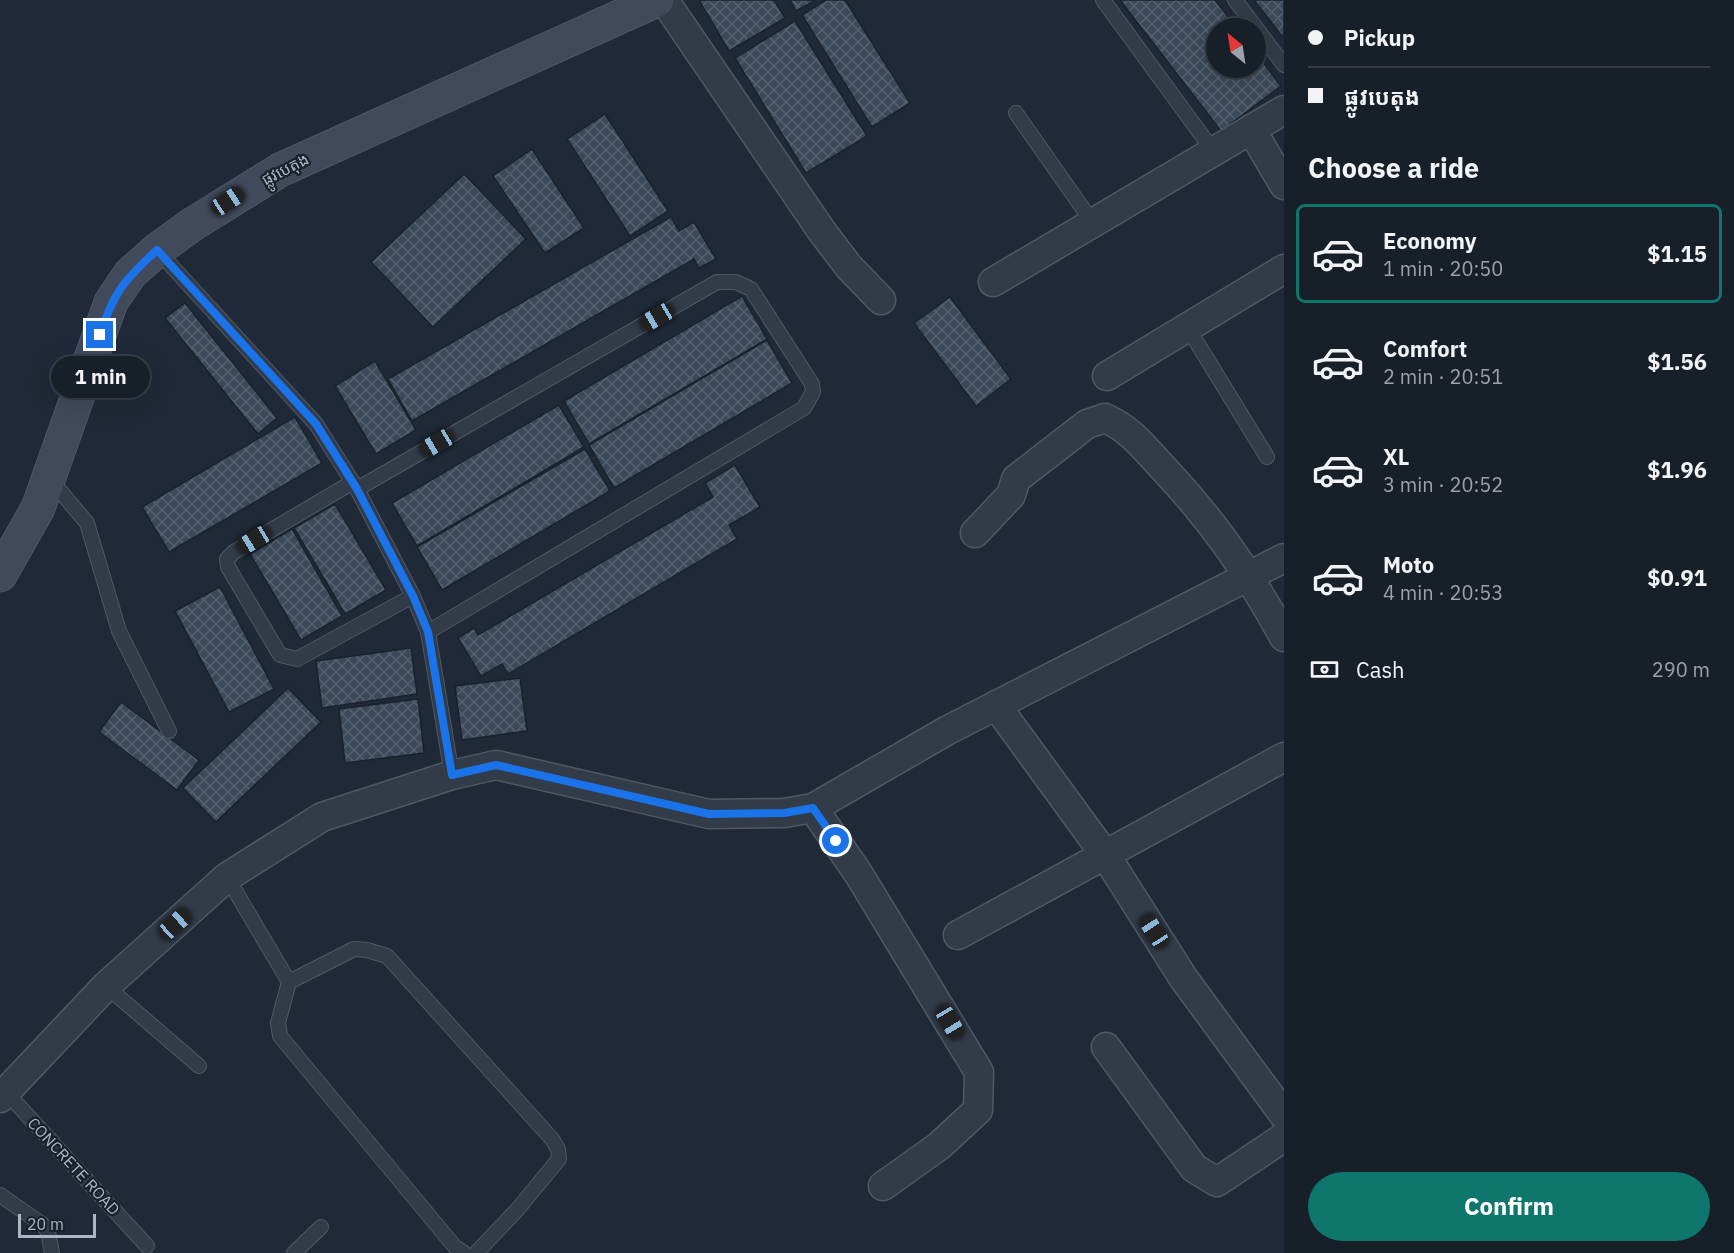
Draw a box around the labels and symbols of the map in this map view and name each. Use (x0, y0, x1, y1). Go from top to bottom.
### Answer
north arrow (1206, 18, 1266, 78)
street label: ផ្លូវបេតុង (258, 149, 314, 194)
car (208, 184, 248, 218)
car (637, 300, 677, 334)
route end (86, 321, 113, 348)
callout: 1 min (51, 356, 150, 398)
car (417, 426, 457, 460)
car (234, 523, 274, 557)
route start (822, 827, 849, 854)
car (156, 905, 194, 943)
car (1137, 911, 1171, 951)
car (933, 1002, 967, 1042)
street label: CONCRETE ROAD (24, 1113, 124, 1219)
scale bar (18, 1211, 96, 1238)

